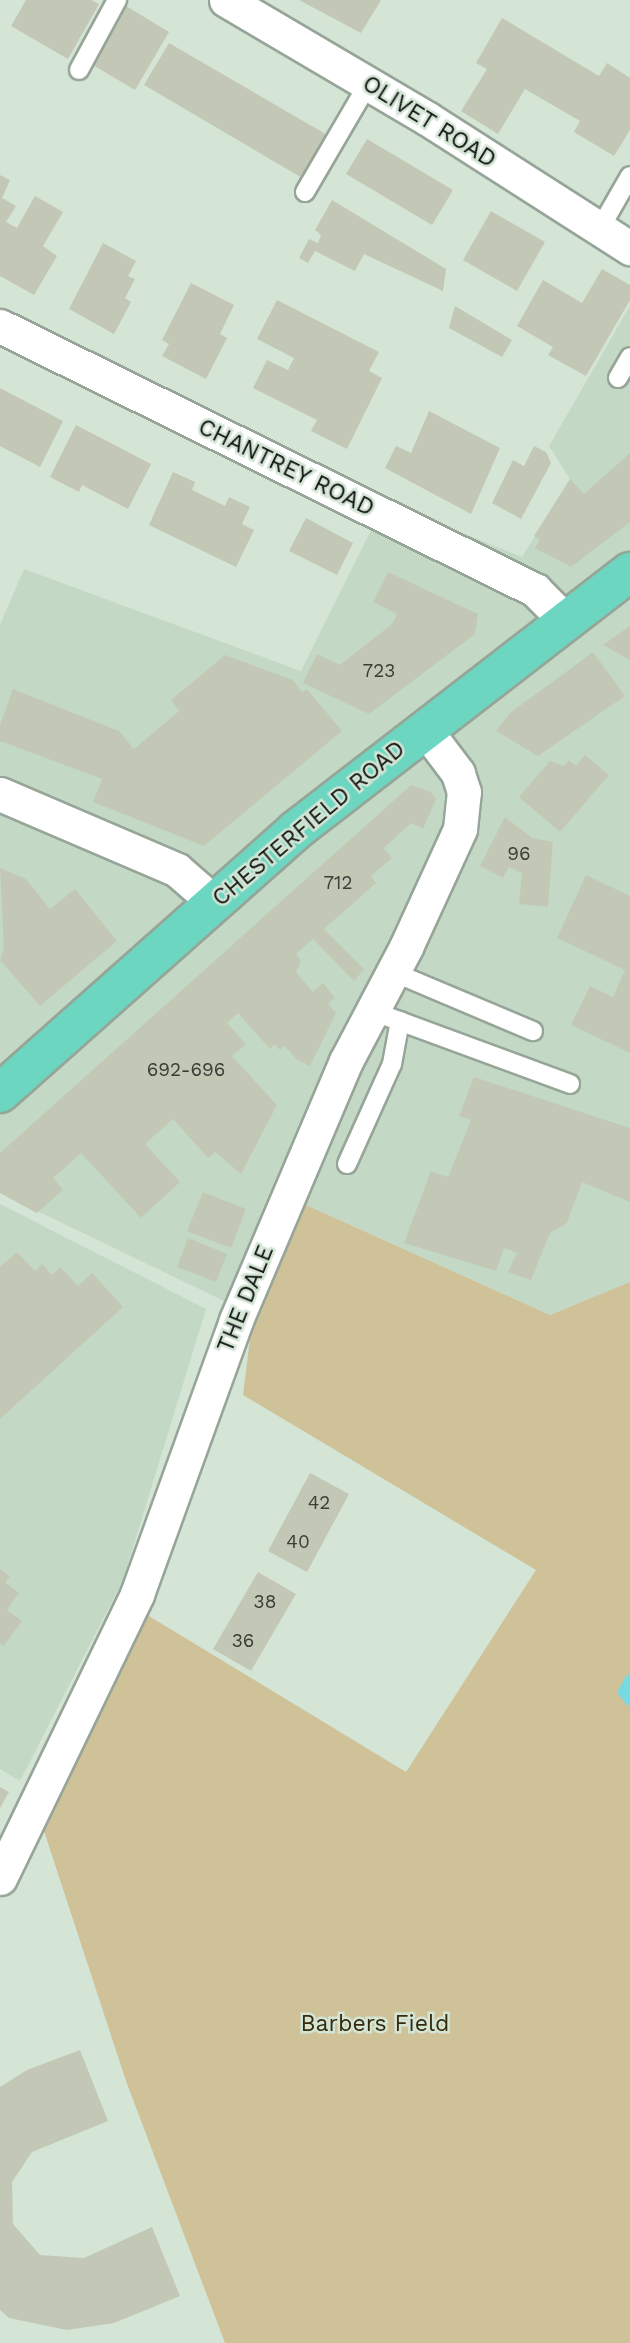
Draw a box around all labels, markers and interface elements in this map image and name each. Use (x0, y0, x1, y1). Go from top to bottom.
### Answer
street label: OLIVET ROAD (357, 70, 501, 174)
street label: CHANTREY ROAD (193, 413, 379, 523)
house number: 723 (363, 660, 395, 682)
street label: CHESTERFIELD ROAD (207, 735, 411, 913)
house number: 96 (507, 843, 531, 865)
house number: 712 (323, 872, 353, 894)
house number: 692-696 (147, 1059, 225, 1081)
street label: THE DALE (212, 1241, 280, 1357)
house number: 42 (308, 1492, 330, 1514)
house number: 40 (286, 1531, 310, 1553)
house number: 38 (254, 1591, 276, 1613)
house number: 36 (232, 1630, 254, 1652)
park label: Barbers Field (301, 2010, 449, 2038)

